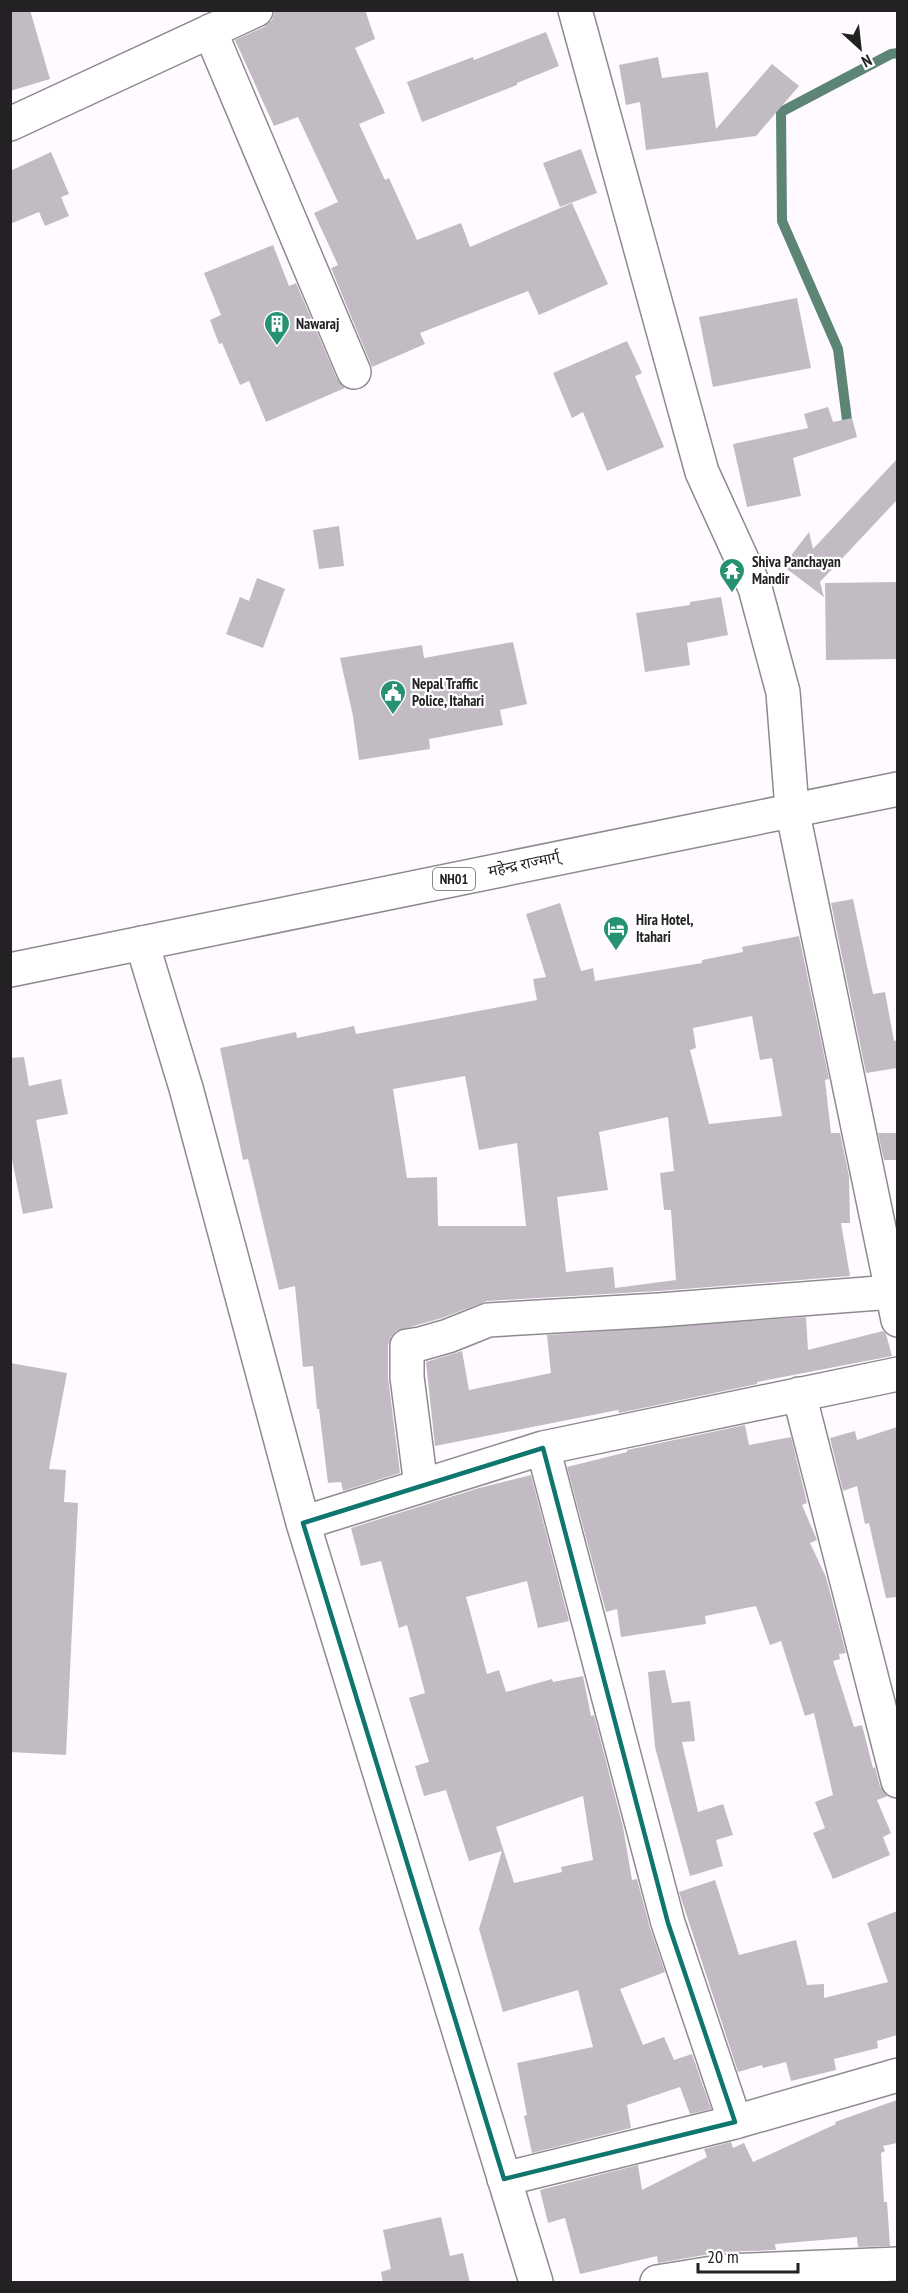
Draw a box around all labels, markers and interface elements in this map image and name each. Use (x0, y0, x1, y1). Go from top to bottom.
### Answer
north arrow (830, 18, 890, 78)
text: N (858, 50, 875, 72)
building icon: Nawaraj (262, 309, 292, 347)
place label: Nawaraj (296, 314, 339, 333)
place label: Shiva Panchayan Mandir (752, 552, 841, 588)
temple icon: Shiva Panchayan Mandir (717, 556, 747, 594)
place label: Nepal Traffic Police, Itahari (412, 674, 484, 710)
public building icon: Nepal Traffic Police, Itahari (378, 678, 408, 716)
street label: महेन्द्र राज्मार्ग् (486, 846, 564, 881)
road number: NH01 (433, 868, 475, 890)
place label: Hira Hotel, Itahari (636, 910, 693, 946)
hotel icon: Hira Hotel, Itahari (601, 914, 631, 952)
scale bar (698, 2236, 798, 2274)
text: 20 m (707, 2245, 739, 2268)

